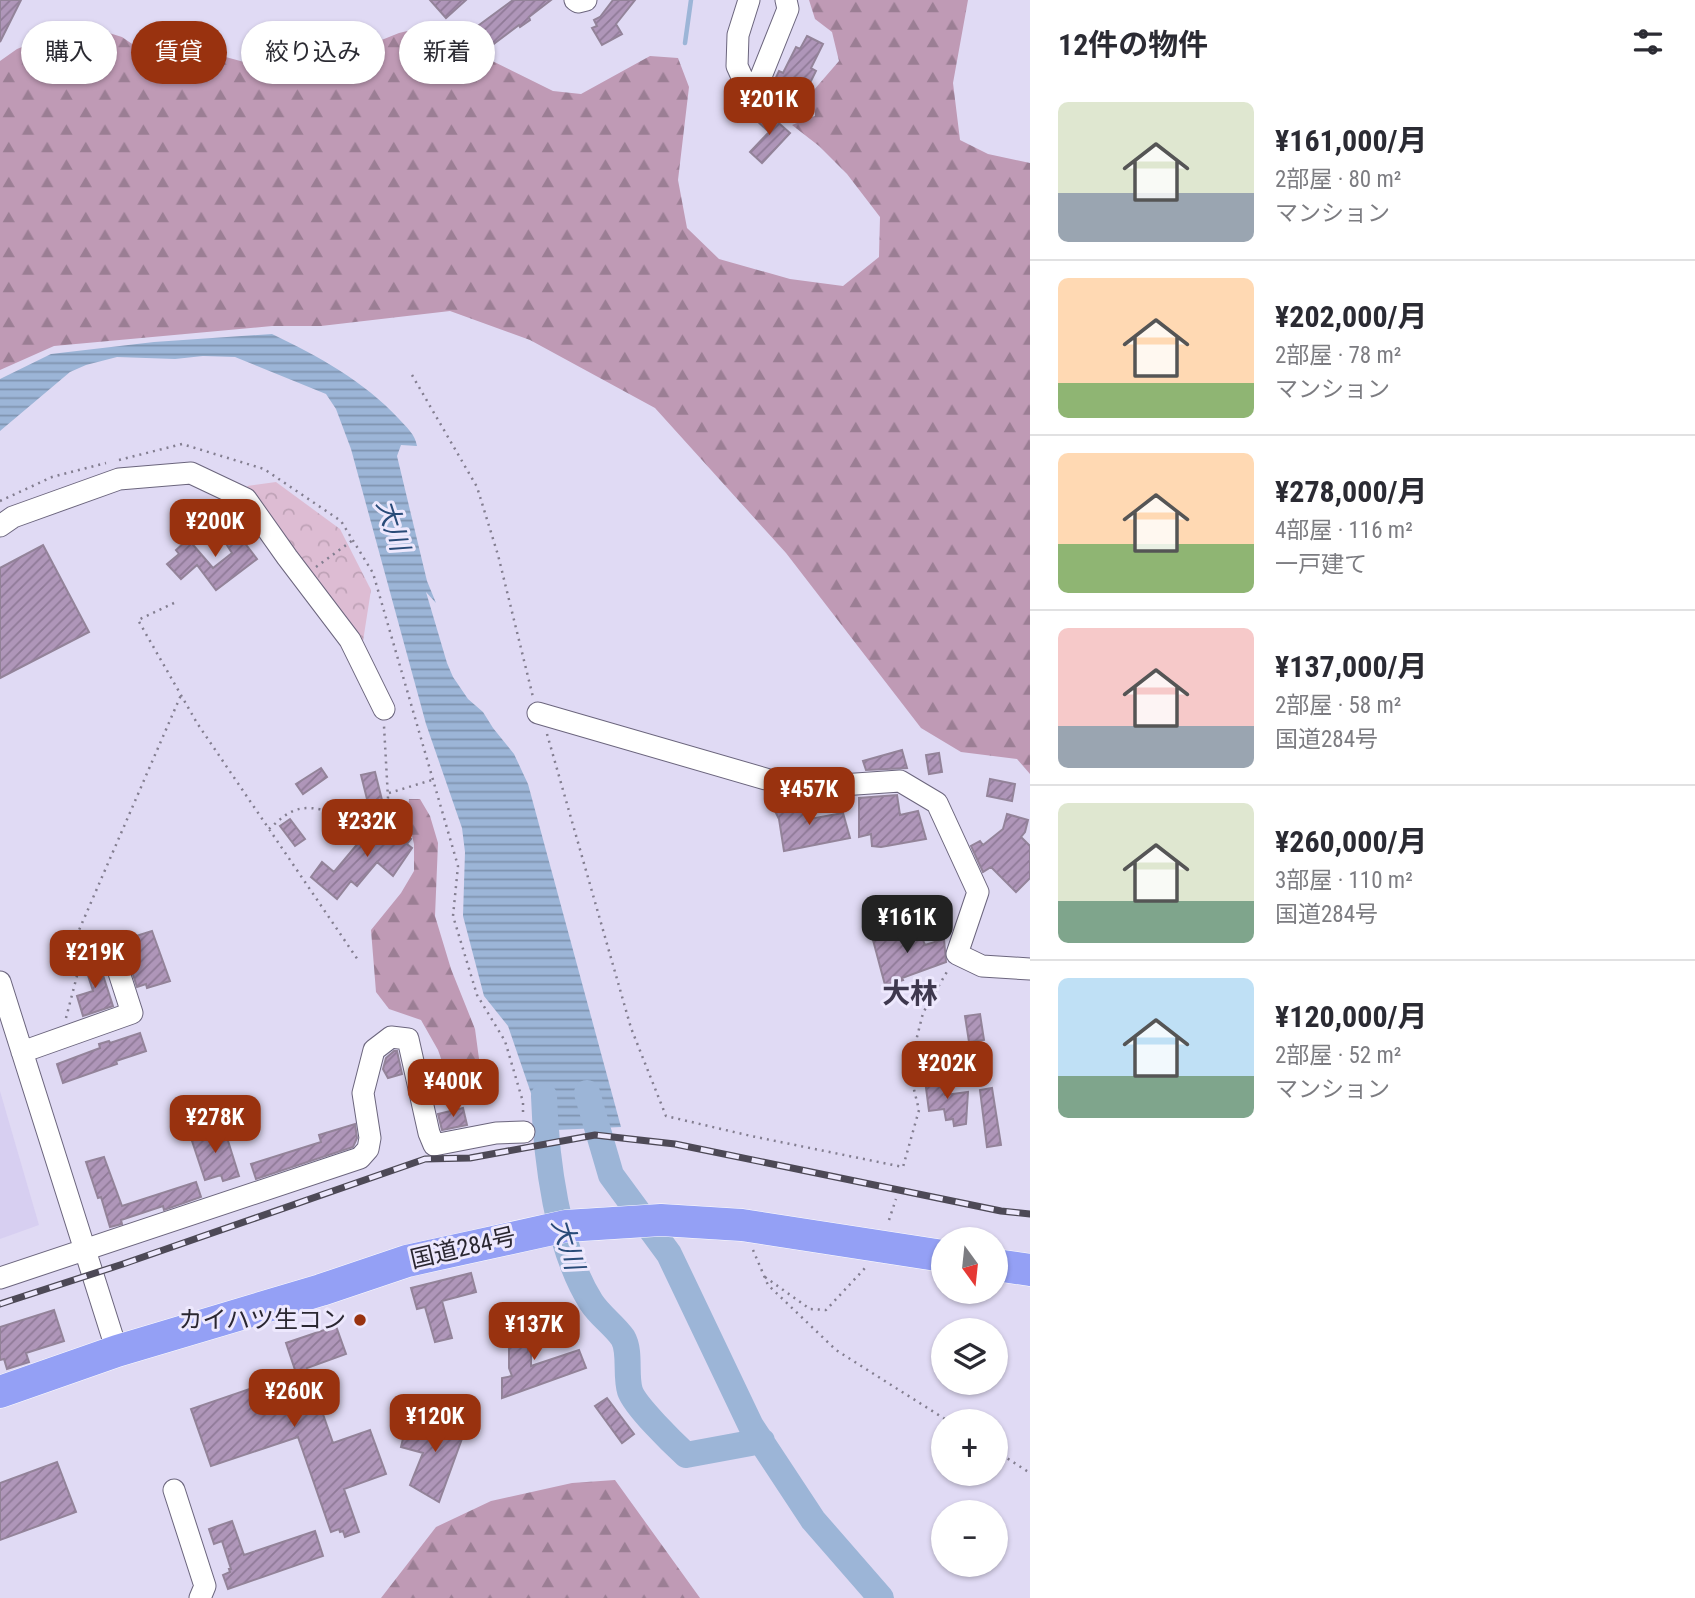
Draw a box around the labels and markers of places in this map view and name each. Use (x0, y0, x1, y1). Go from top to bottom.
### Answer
pin: ¥201K (720, 78, 818, 137)
pin: ¥200K (166, 500, 264, 559)
pin: ¥457K (760, 768, 858, 827)
pin: ¥232K (318, 800, 416, 859)
pin: ¥161K (858, 895, 956, 955)
pin: ¥219K (46, 930, 144, 990)
pin: ¥202K (898, 1042, 996, 1101)
pin: ¥400K (404, 1060, 502, 1119)
pin: ¥278K (166, 1096, 264, 1155)
pin: ¥137K (485, 1302, 583, 1362)
place label: カイハツ生コン (178, 1306, 346, 1334)
marker: カイハツ生コン (352, 1312, 368, 1328)
pin: ¥260K (245, 1370, 343, 1429)
pin: ¥120K (386, 1394, 484, 1454)

